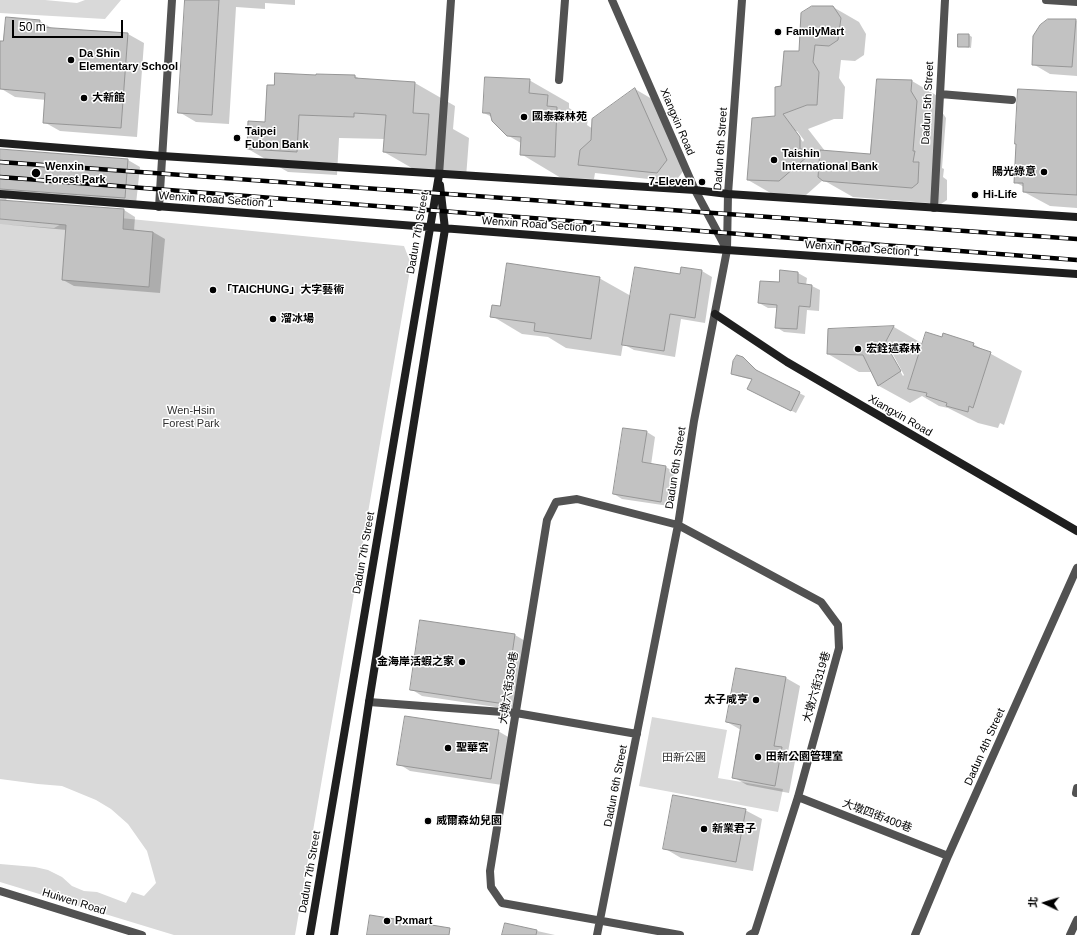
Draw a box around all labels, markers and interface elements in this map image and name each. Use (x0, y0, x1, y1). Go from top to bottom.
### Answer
scale bar (14, 12, 125, 38)
text: 50 m (19, 20, 46, 34)
place label: FamilyMart (786, 25, 844, 39)
marker: FamilyMart (773, 27, 783, 37)
place label: Da Shin Elementary School (79, 47, 178, 73)
marker: Da Shin Elementary School (66, 55, 76, 65)
street label: Dadun 5th Street (919, 61, 937, 145)
street label: Xiangxin Road (657, 86, 697, 158)
place label: 大新館 (92, 91, 125, 105)
marker: 大新館 (79, 93, 89, 103)
street label: Dadun 6th Street (712, 107, 730, 191)
place label: 國泰森林苑 (532, 110, 587, 124)
marker: 國泰森林苑 (519, 112, 529, 122)
place label: Taipei Fubon Bank (245, 125, 309, 151)
marker: Taipei Fubon Bank (232, 133, 242, 143)
place label: Taishin International Bank (782, 147, 878, 173)
marker: Taishin International Bank (769, 155, 779, 165)
place label: Wenxin Forest Park (45, 160, 106, 186)
place label: 陽光綠意 (992, 165, 1036, 179)
marker: Wenxin Forest Park (30, 167, 42, 179)
marker: 陽光綠意 (1039, 167, 1049, 177)
place label: 7-Eleven (649, 175, 694, 189)
marker: 7-Eleven (697, 177, 707, 187)
place label: Hi-Life (983, 188, 1017, 202)
street label: Wenxin Road Section 1 (158, 189, 274, 211)
marker: Hi-Life (970, 190, 980, 200)
street label: Dadun 7th Street (404, 191, 432, 275)
street label: Wenxin Road Section 1 (481, 214, 597, 236)
street label: Wenxin Road Section 1 (804, 238, 920, 260)
place label: 「TAICHUNG」大字藝術 (221, 283, 344, 297)
marker: 「TAICHUNG」大字藝術 (208, 285, 218, 295)
place label: 溜冰場 (281, 312, 314, 326)
marker: 溜冰場 (268, 314, 278, 324)
place label: 宏銓述森林 (866, 342, 921, 356)
marker: 宏銓述森林 (853, 344, 863, 354)
street label: Xiangxin Road (866, 392, 934, 440)
park label: Wen-Hsin Forest Park (163, 404, 219, 430)
street label: Dadun 6th Street (663, 426, 689, 510)
street label: Dadun 7th Street (350, 511, 378, 595)
street label: 大墩六街319巷 (801, 650, 833, 724)
street label: 大墩六街350巷 (497, 651, 521, 725)
place label: 金海岸活蝦之家 (377, 655, 454, 669)
marker: 金海岸活蝦之家 (457, 657, 467, 667)
place label: 太子咸亨 (704, 693, 748, 707)
marker: 太子咸亨 (751, 695, 761, 705)
street label: Dadun 4th Street (962, 706, 1008, 788)
place label: 聖華宮 (456, 741, 489, 755)
marker: 聖華宮 (443, 743, 453, 753)
street label: Dadun 6th Street (602, 744, 630, 828)
place label: 田新公園管理室 (766, 750, 843, 764)
park label: 田新公園 (662, 751, 706, 765)
marker: 田新公園管理室 (753, 752, 763, 762)
street label: 大墩四街400巷 (840, 797, 914, 835)
place label: 威爾森幼兒園 (436, 814, 502, 828)
marker: 威爾森幼兒園 (423, 816, 433, 826)
place label: 新業君子 (712, 822, 756, 836)
marker: 新業君子 (699, 824, 709, 834)
street label: Dadun 7th Street (296, 830, 324, 914)
north arrow (1025, 883, 1065, 923)
street label: Huiwen Road (40, 886, 108, 918)
text: 北 (1027, 896, 1039, 908)
place label: Pxmart (395, 914, 432, 928)
marker: Pxmart (382, 916, 392, 926)

